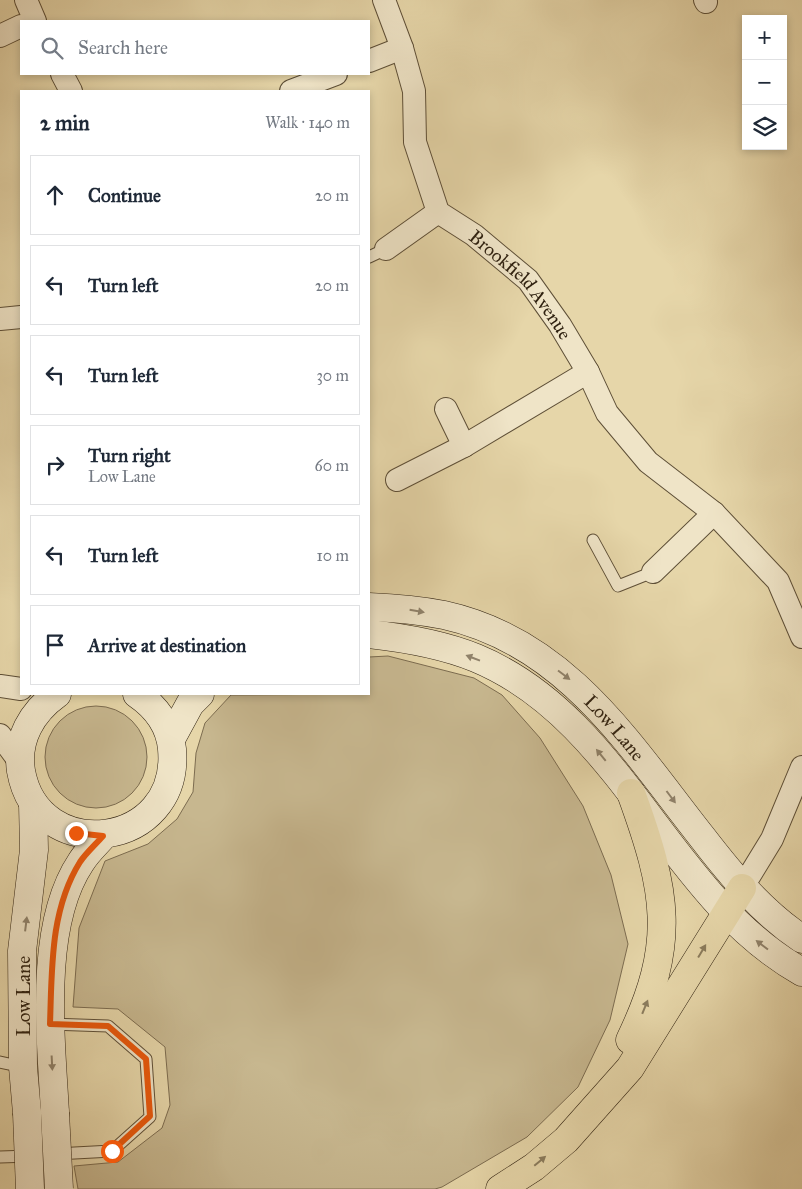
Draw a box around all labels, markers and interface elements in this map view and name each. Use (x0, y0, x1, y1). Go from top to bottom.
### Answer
map controls (742, 15, 787, 150)
button: + (742, 15, 787, 60)
search box (20, 20, 370, 75)
icon: search (38, 34, 66, 62)
text: Search here (78, 36, 168, 59)
button: − (742, 60, 787, 105)
button: layers (742, 105, 787, 150)
text: 2 min (40, 110, 90, 136)
text: Walk · 140 m (265, 113, 350, 132)
icon: ahead (41, 181, 69, 209)
text: Continue (88, 184, 161, 207)
text: 20 m (315, 186, 349, 205)
street label: Brookfield Avenue (464, 225, 577, 344)
icon: left (41, 271, 69, 299)
text: Turn left (88, 274, 158, 297)
text: 20 m (315, 276, 349, 295)
icon: left (41, 361, 69, 389)
text: Turn left (88, 364, 158, 387)
text: 30 m (316, 366, 349, 385)
text: Turn right (88, 444, 171, 467)
icon: right (41, 451, 69, 479)
text: 60 m (315, 456, 349, 475)
text: Low Lane (88, 467, 156, 486)
icon: left (41, 541, 69, 569)
text: Turn left (88, 544, 158, 567)
text: 10 m (317, 546, 349, 565)
one-way arrow (410, 607, 426, 615)
icon: arrive (41, 631, 69, 659)
text: Arrive at destination (88, 634, 246, 657)
one-way arrow (466, 653, 480, 661)
one-way arrow (557, 670, 570, 681)
street label: Low Lane (579, 690, 650, 766)
one-way arrow (595, 749, 606, 762)
one-way arrow (666, 790, 676, 804)
route end (65, 822, 88, 845)
one-way arrow (22, 916, 30, 932)
one-way arrow (756, 939, 769, 950)
one-way arrow (697, 944, 706, 957)
street label: Low Lane (12, 956, 35, 1036)
one-way arrow (642, 999, 649, 1014)
one-way arrow (49, 1056, 57, 1072)
route start (101, 1140, 124, 1163)
one-way arrow (533, 1156, 546, 1167)

